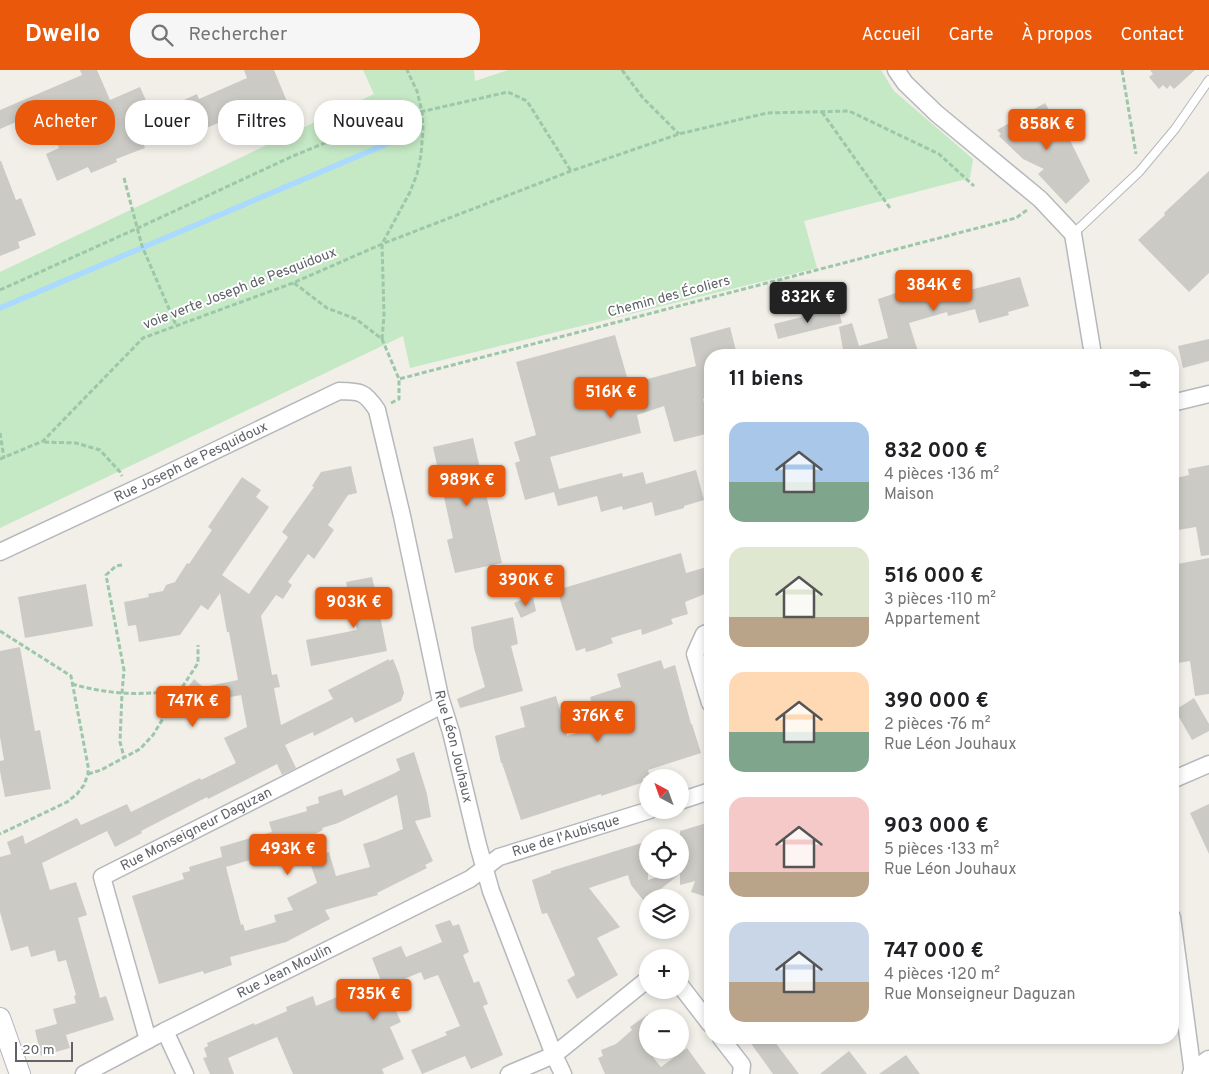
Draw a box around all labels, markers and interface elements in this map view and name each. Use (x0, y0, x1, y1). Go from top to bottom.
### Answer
search box (130, 13, 480, 58)
text: Dwello (25, 20, 100, 50)
icon: search (148, 21, 176, 49)
text: Rechercher (188, 23, 287, 47)
text: Accueil (861, 24, 920, 47)
text: Carte (948, 24, 993, 47)
text: À propos (1021, 24, 1092, 47)
text: Contact (1120, 24, 1184, 47)
chip: Acheter (15, 100, 115, 145)
chip: Louer (125, 100, 208, 145)
chip: Filtres (218, 100, 304, 145)
chip: Nouveau (314, 100, 422, 145)
pin: 858K € (1006, 108, 1088, 151)
text: 858K € (1019, 115, 1075, 135)
street label: voie verte Joseph de Pesquidoux (141, 244, 339, 334)
pin: 384K € (893, 270, 975, 312)
street label: Chemin des Écoliers (606, 272, 732, 322)
text: 384K € (906, 276, 962, 296)
pin: 832K € (767, 282, 849, 324)
text: 832K € (781, 288, 835, 308)
icon: filters (1126, 365, 1154, 393)
text: 11 biens (729, 366, 804, 393)
pin: 516K € (570, 376, 652, 419)
text: 516K € (585, 383, 637, 403)
street label: Rue Joseph de Pesquidoux (111, 418, 270, 506)
text: 832 000 € (884, 438, 988, 465)
icon: home (769, 442, 829, 502)
pin: 989K € (426, 464, 508, 507)
text: 4 pièces · 136 m² (884, 465, 999, 485)
text: 989K € (439, 471, 495, 491)
text: Maison (884, 485, 934, 505)
text: 516 000 € (884, 563, 984, 590)
pin: 390K € (485, 564, 567, 607)
icon: home (769, 567, 829, 627)
text: 390K € (498, 571, 554, 591)
pin: 903K € (313, 586, 395, 629)
text: 3 pièces · 110 m² (884, 590, 996, 610)
text: 903K € (326, 593, 382, 613)
text: Appartement (884, 610, 980, 630)
pin: 747K € (152, 686, 234, 728)
text: 390 000 € (884, 688, 989, 715)
street label: Rue Léon Jouhaux (430, 689, 476, 805)
text: 747K € (167, 692, 219, 712)
icon: home (769, 692, 829, 752)
pin: 376K € (557, 700, 639, 743)
text: 376K € (572, 707, 624, 727)
text: 2 pièces · 76 m² (884, 715, 990, 735)
text: Rue Léon Jouhaux (884, 735, 1016, 755)
north arrow (639, 769, 689, 819)
map controls (639, 769, 689, 1059)
street label: Rue Monseigneur Daguzan (118, 784, 275, 875)
street label: Rue de l'Aubisque (510, 811, 622, 861)
text: 903 000 € (884, 813, 989, 840)
icon: home (769, 817, 829, 877)
button: locate (639, 829, 689, 879)
pin: 493K € (247, 834, 329, 876)
text: 493K € (260, 840, 316, 860)
text: 5 pièces · 133 m² (884, 840, 999, 860)
text: Rue Léon Jouhaux (884, 860, 1016, 880)
button: layers (639, 889, 689, 939)
text: 747 000 € (884, 938, 984, 965)
street label: Rue Jean Moulin (234, 941, 335, 1002)
icon: home (769, 942, 829, 1002)
button: + (639, 949, 689, 999)
text: 4 pièces · 120 m² (884, 965, 1000, 985)
pin: 735K € (333, 978, 415, 1021)
text: 735K € (347, 985, 401, 1005)
text: Rue Monseigneur Daguzan (884, 985, 1076, 1005)
button: − (639, 1009, 689, 1059)
scale bar (15, 1039, 72, 1062)
text: 20 m (22, 1042, 55, 1059)

